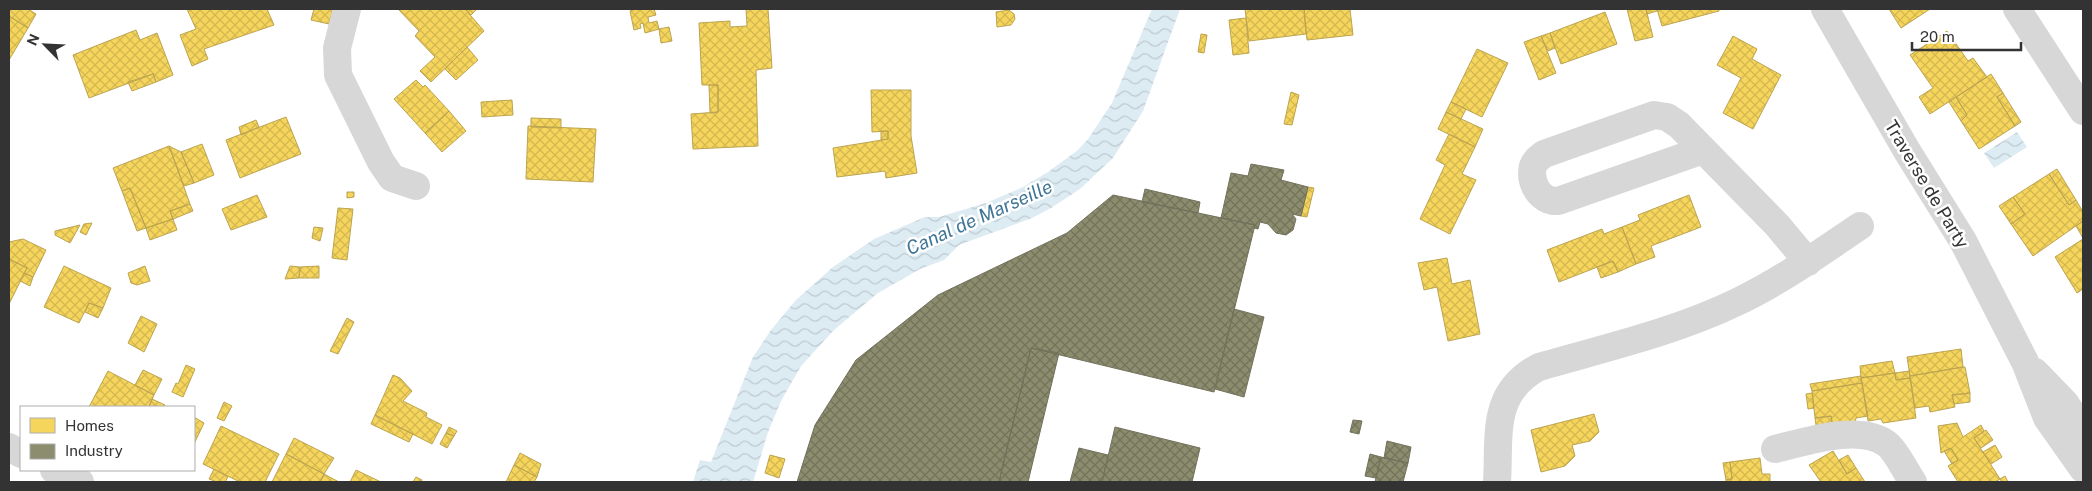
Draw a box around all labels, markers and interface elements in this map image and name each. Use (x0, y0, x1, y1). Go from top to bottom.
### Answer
north arrow (20, 20, 70, 70)
scale bar (1912, 20, 2021, 52)
text: 20 m (1920, 28, 1955, 45)
text: N (24, 31, 43, 48)
street label: Traverse de Party (1880, 116, 1974, 252)
water label: Canal de Marseille (902, 175, 1056, 259)
legend (20, 406, 195, 471)
text: Homes (65, 417, 114, 434)
text: Industry (65, 442, 123, 459)

